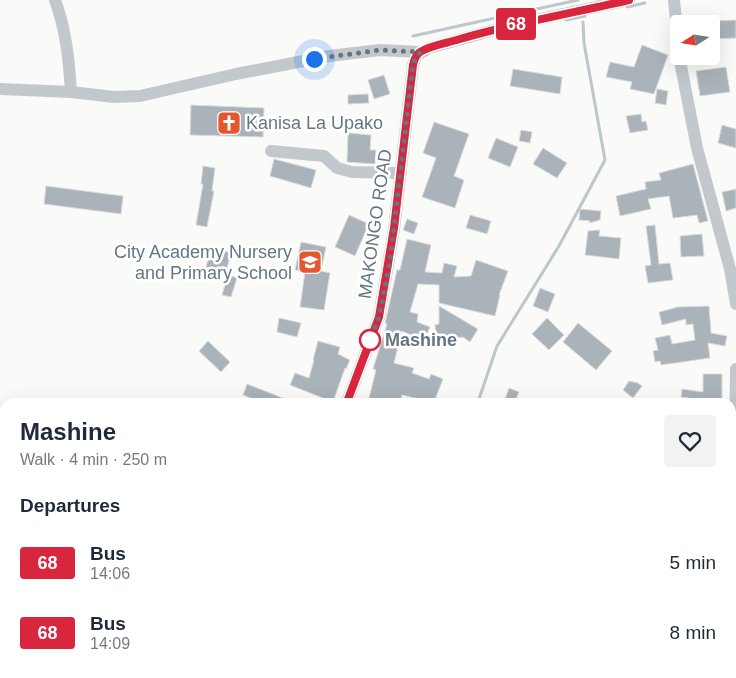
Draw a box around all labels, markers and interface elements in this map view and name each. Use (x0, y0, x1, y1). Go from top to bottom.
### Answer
line badge: 68 (494, 8, 538, 40)
text: 68 (506, 14, 526, 34)
north arrow (670, 15, 720, 65)
map controls (670, 15, 720, 65)
your location (302, 47, 327, 72)
church icon: Kanisa La Upako (216, 110, 242, 136)
place label: Kanisa La Upako (246, 113, 383, 133)
street label: MAKONGO ROAD (355, 148, 395, 300)
place label: City Academy Nursery and Primary School (114, 242, 292, 283)
school or university icon: City Academy Nursery and Primary School (297, 249, 323, 275)
marker: Mashine (359, 329, 381, 351)
place label: Mashine (385, 330, 457, 350)
button: heart (664, 415, 716, 467)
text: Mashine (20, 418, 116, 445)
text: Walk · 4 min · 250 m (20, 451, 167, 468)
text: Departures (20, 495, 120, 516)
text: Bus (90, 543, 126, 564)
text: 5 min (670, 552, 716, 573)
text: 68 (37, 553, 58, 573)
text: 14:06 (90, 565, 130, 582)
text: Bus (90, 613, 126, 634)
text: 8 min (670, 622, 716, 643)
text: 68 (37, 623, 58, 643)
text: 14:09 (90, 635, 130, 652)

